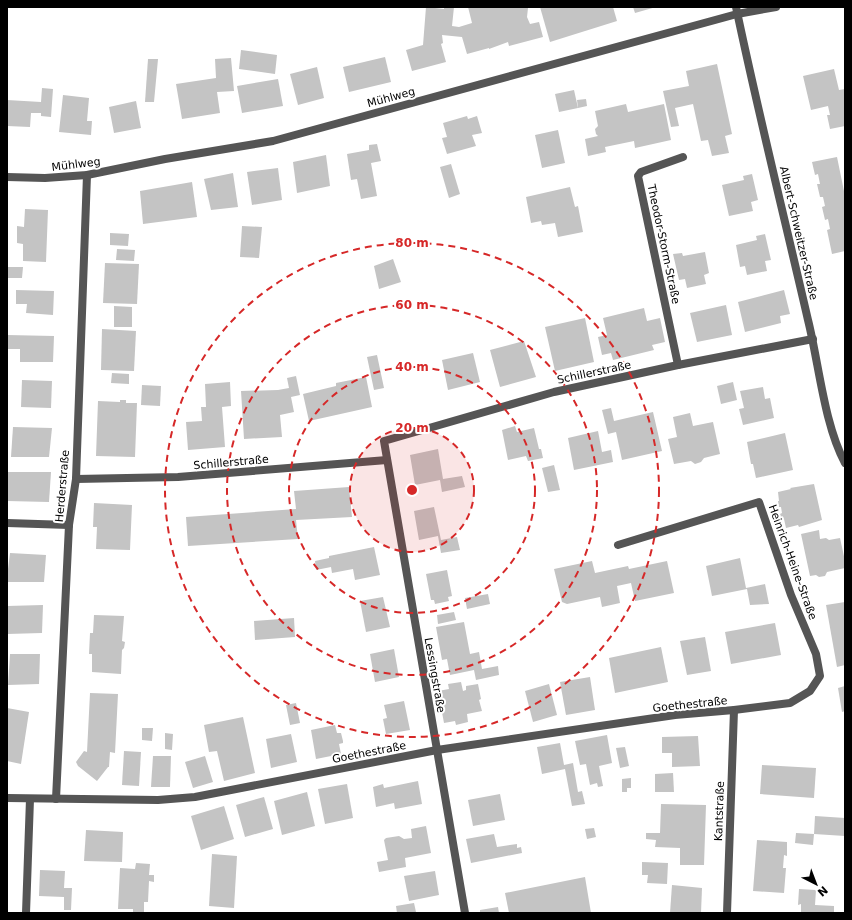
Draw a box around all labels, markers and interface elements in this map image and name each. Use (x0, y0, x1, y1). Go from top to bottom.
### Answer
street label: Mühlweg (366, 85, 417, 110)
street label: Mühlweg (51, 155, 101, 174)
street label: Albert-Schweitzer-Straße (777, 165, 820, 301)
street label: Theodor-Storm-Straße (644, 182, 683, 305)
text: 80 m (395, 236, 429, 250)
text: 60 m (395, 298, 429, 312)
street label: Schillerstraße (556, 358, 633, 387)
text: 40 m (395, 360, 429, 374)
text: 20 m (395, 421, 429, 435)
street label: Herderstraße (53, 449, 72, 523)
street label: Schillerstraße (193, 453, 269, 472)
centre of rings (405, 483, 419, 497)
street label: Heinrich-Heine-Straße (766, 503, 820, 622)
street label: Lessingstraße (421, 636, 448, 714)
street label: Goethestraße (652, 694, 728, 715)
street label: Goethestraße (331, 739, 407, 766)
street label: Kantstraße (712, 781, 727, 841)
north arrow (796, 864, 836, 904)
text: N (815, 883, 830, 899)

